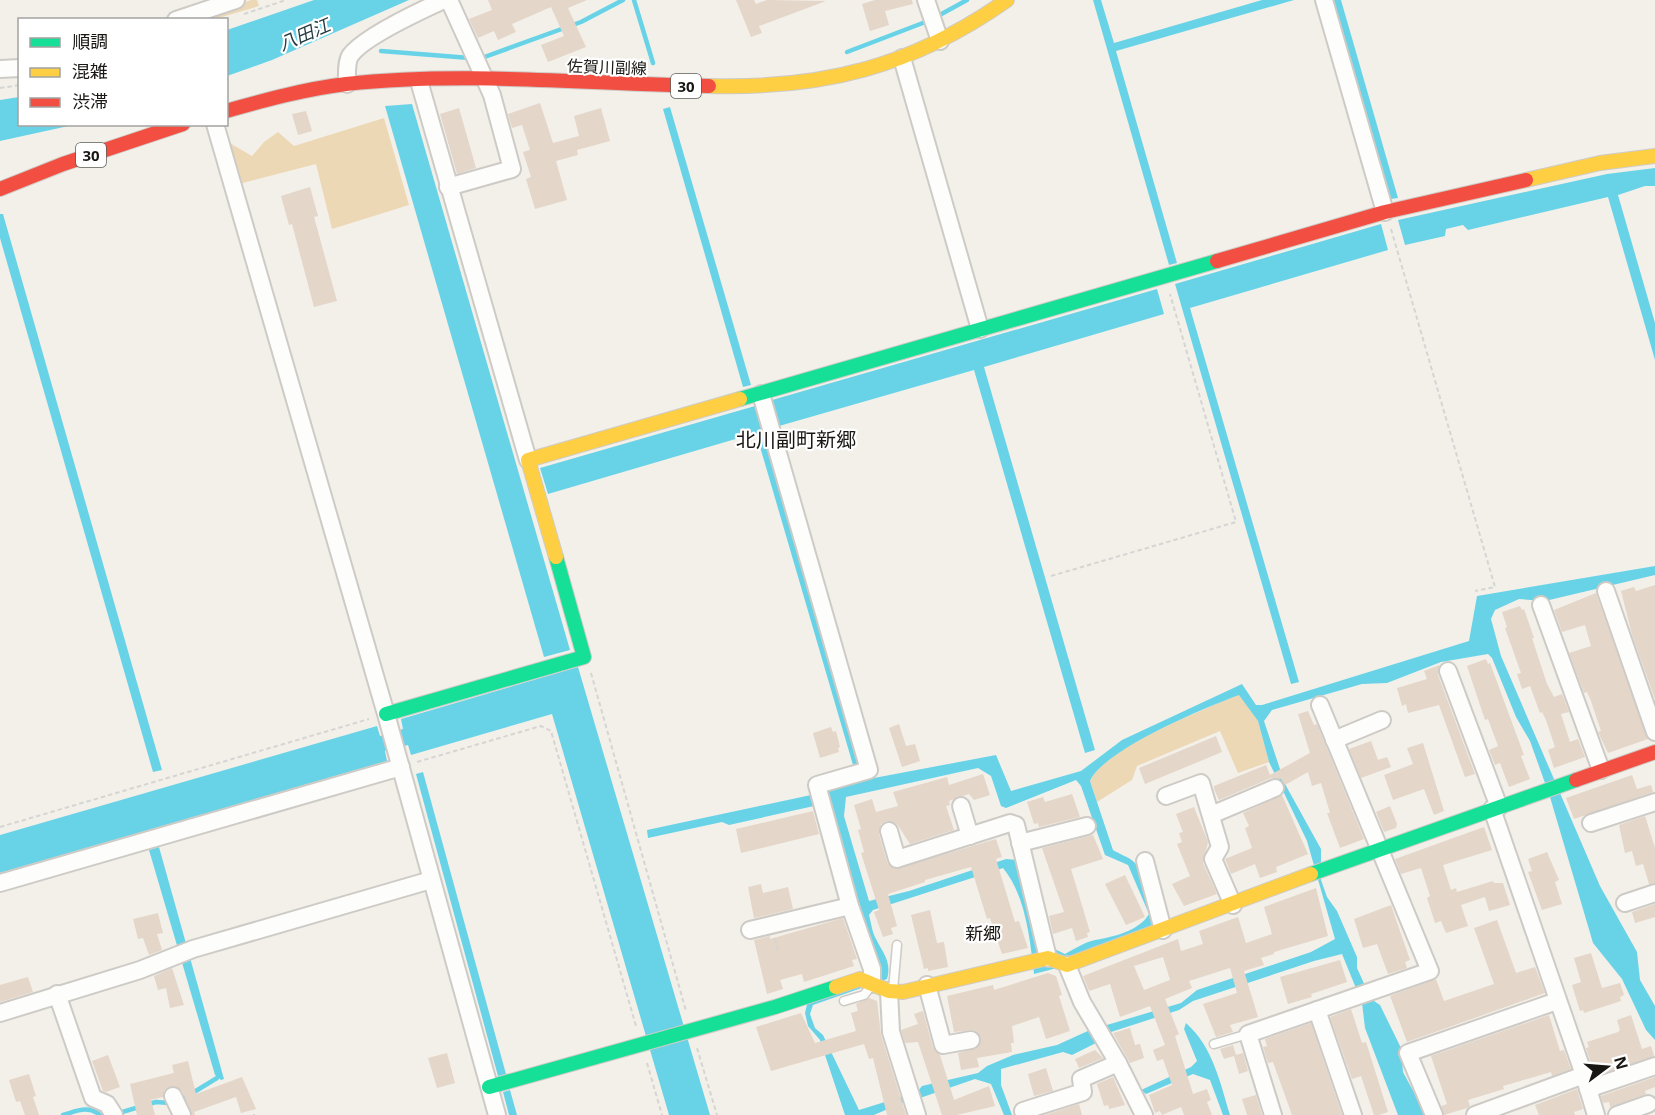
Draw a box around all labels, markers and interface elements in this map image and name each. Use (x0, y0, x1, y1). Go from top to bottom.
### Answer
water label: 八田江 (274, 12, 335, 56)
legend (18, 18, 228, 126)
text: 順調 (72, 29, 108, 53)
street label: 佐賀川副線 (567, 55, 647, 79)
text: 混雑 (72, 59, 108, 83)
road number: 30 (671, 74, 701, 98)
text: 渋滞 (72, 89, 108, 113)
road number: 30 (76, 143, 106, 167)
district label: 北川副町新郷 (736, 426, 856, 453)
district label: 新郷 (965, 921, 1001, 945)
north arrow (1577, 1037, 1637, 1097)
text: N (1609, 1054, 1634, 1072)

